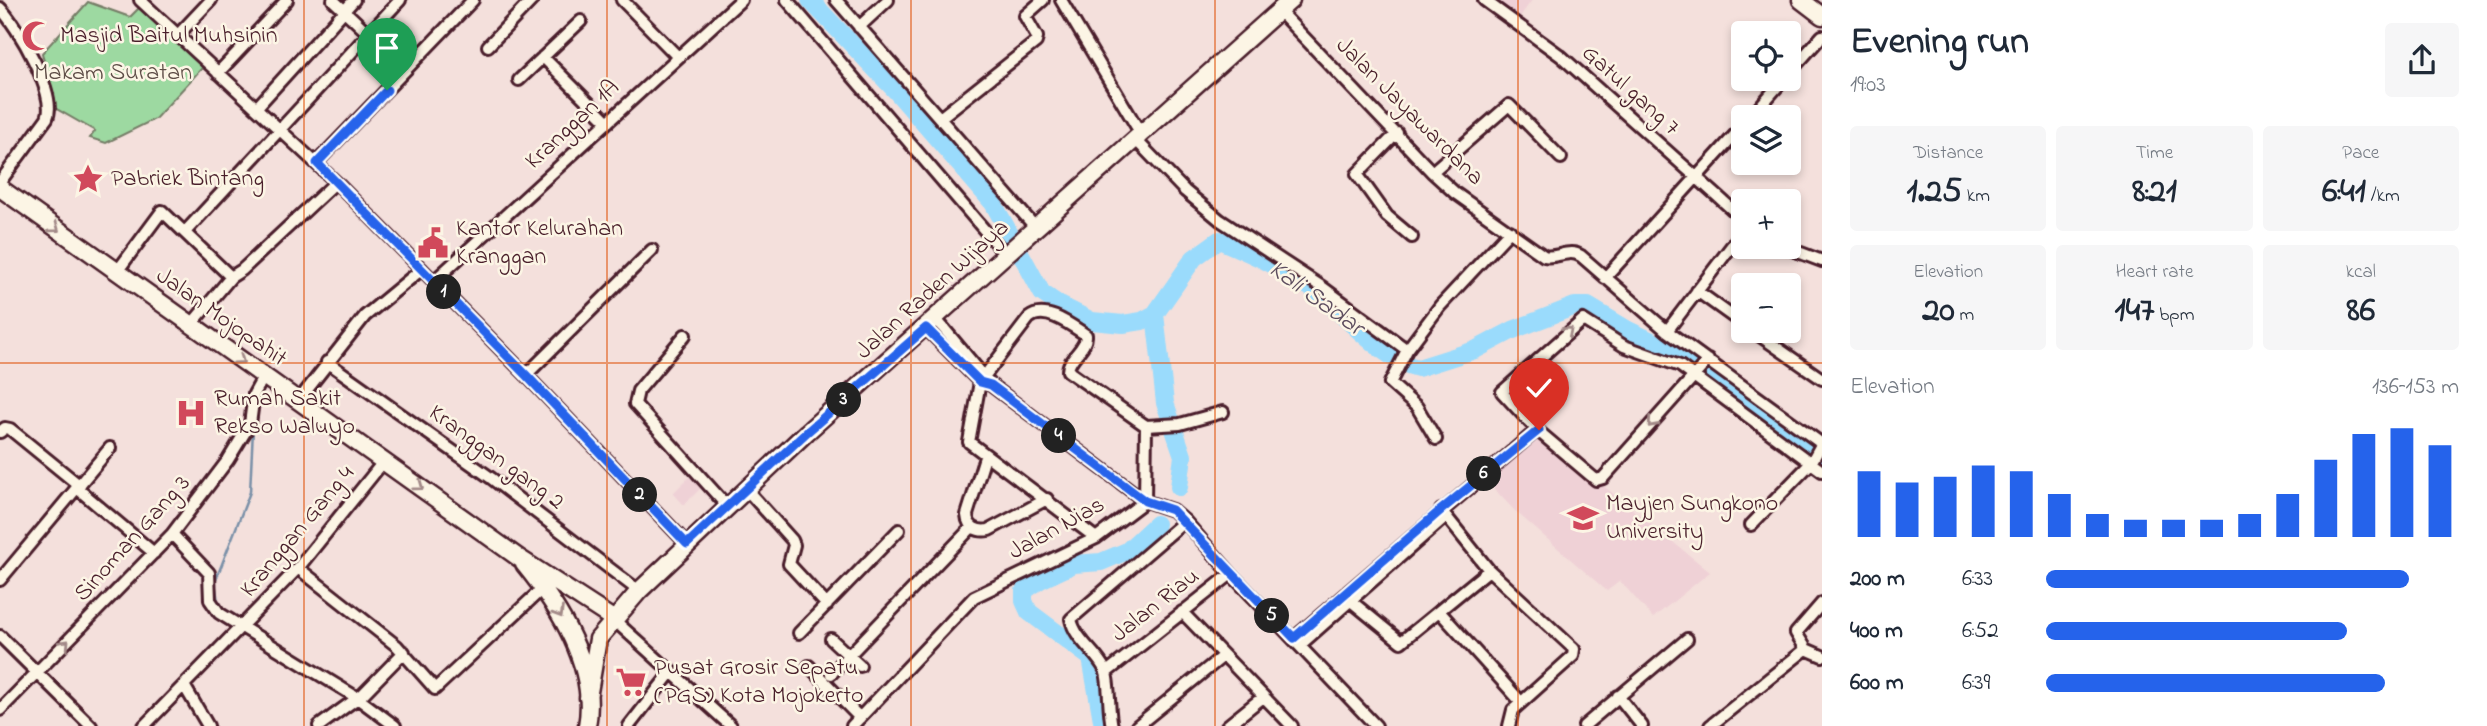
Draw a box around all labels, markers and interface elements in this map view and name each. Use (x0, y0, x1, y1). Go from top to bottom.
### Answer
text: Evening run (1850, 15, 2029, 71)
pin (357, 18, 417, 90)
mosque icon: Masjid Baitul Muhsinin (20, 19, 54, 53)
place label: Masjid Baitul Muhsinin (60, 19, 278, 54)
map controls (1731, 21, 1801, 343)
button: locate (1731, 21, 1801, 91)
button: share (2385, 23, 2459, 97)
icon: arrive (368, 29, 406, 67)
street label: Jalan Jayawardana (1326, 30, 1491, 195)
street label: Gatul gang 7 (1573, 37, 1687, 145)
park label: Makam Suratan (34, 56, 192, 91)
text: 19:03 (1850, 69, 1886, 102)
street label: Kranggan 1A (518, 72, 628, 178)
button: layers (1731, 105, 1801, 175)
text: Distance (1913, 140, 1983, 167)
text: Time (2136, 140, 2173, 167)
text: Pace (2342, 140, 2379, 167)
place icon: Pabriek Bintang (71, 162, 105, 196)
place label: Pabriek Bintang (111, 162, 264, 197)
text: 1.25 (1906, 167, 1962, 218)
text: 8:21 (2132, 167, 2177, 218)
text: 6:41 (2322, 167, 2366, 218)
text: km (1962, 183, 1990, 210)
text: /km (2366, 183, 2400, 210)
button: + (1731, 189, 1801, 259)
street label: Jalan Raden Wijaya (848, 211, 1018, 369)
place label: Kantor Kelurahan Kranggan (456, 212, 623, 275)
one-way arrow (47, 220, 60, 233)
public building icon: Kantor Kelurahan Kranggan (416, 226, 450, 260)
water label: Kali Sadar (1260, 251, 1374, 348)
text: Elevation (1913, 259, 1983, 286)
text: Heart rate (2116, 259, 2193, 286)
text: kcal (2346, 259, 2376, 286)
street label: Jalan Mojopahit (148, 260, 294, 376)
button: − (1731, 273, 1801, 343)
pin: 1 (426, 274, 462, 310)
text: 1 (440, 278, 447, 305)
text: 20 (1922, 286, 1955, 337)
text: 147 (2115, 286, 2155, 337)
text: 86 (2347, 286, 2375, 337)
text: m (1955, 302, 1974, 329)
text: bpm (2155, 302, 2194, 329)
one-way arrow (1560, 327, 1573, 339)
one-way arrow (233, 352, 246, 365)
pin (1509, 358, 1569, 430)
icon: check (1520, 369, 1558, 407)
text: Elevation (1850, 371, 1935, 404)
text: 136–153 m (2372, 371, 2459, 404)
place label: Rumah Sakit Rekso Waluyo (214, 382, 355, 446)
pin: 3 (826, 382, 862, 418)
text: 3 (840, 386, 847, 413)
hospital icon: Rumah Sakit Rekso Waluyo (174, 396, 208, 430)
street label: Kranggan gang 2 (421, 397, 571, 519)
one-way arrow (1648, 415, 1660, 428)
pin: 4 (1042, 418, 1076, 453)
text: 4 (1055, 422, 1062, 449)
pin: 6 (1466, 456, 1502, 491)
street label: Kranggan Gang 4 (232, 458, 364, 606)
text: 6 (1479, 460, 1488, 487)
street label: Sinoman Gang 3 (66, 468, 200, 610)
pin: 2 (622, 477, 658, 512)
one-way arrow (411, 478, 424, 490)
text: 2 (635, 481, 644, 508)
place label: Mayjen Sungkono University (1606, 487, 1778, 551)
street label: Jalan Nias (1003, 488, 1111, 570)
school or university icon: Mayjen Sungkono University (1566, 501, 1600, 535)
street label: Jalan Riau (1104, 560, 1208, 652)
text: 200 m (1850, 563, 1905, 596)
text: 6:33 (1962, 563, 1993, 596)
pin: 5 (1254, 598, 1290, 634)
text: 5 (1266, 602, 1277, 629)
one-way arrow (550, 605, 563, 618)
text: 400 m (1850, 615, 1903, 648)
text: 6:52 (1962, 615, 1999, 648)
one-way arrow (57, 640, 69, 652)
place label: Pusat Grosir Sepatu (PGS) Kota Mojokerto (654, 651, 864, 714)
supermarket icon: Pusat Grosir Sepatu (PGS) Kota Mojokerto (614, 665, 648, 699)
text: 600 m (1850, 667, 1904, 700)
text: 6:39 (1962, 667, 1991, 700)

